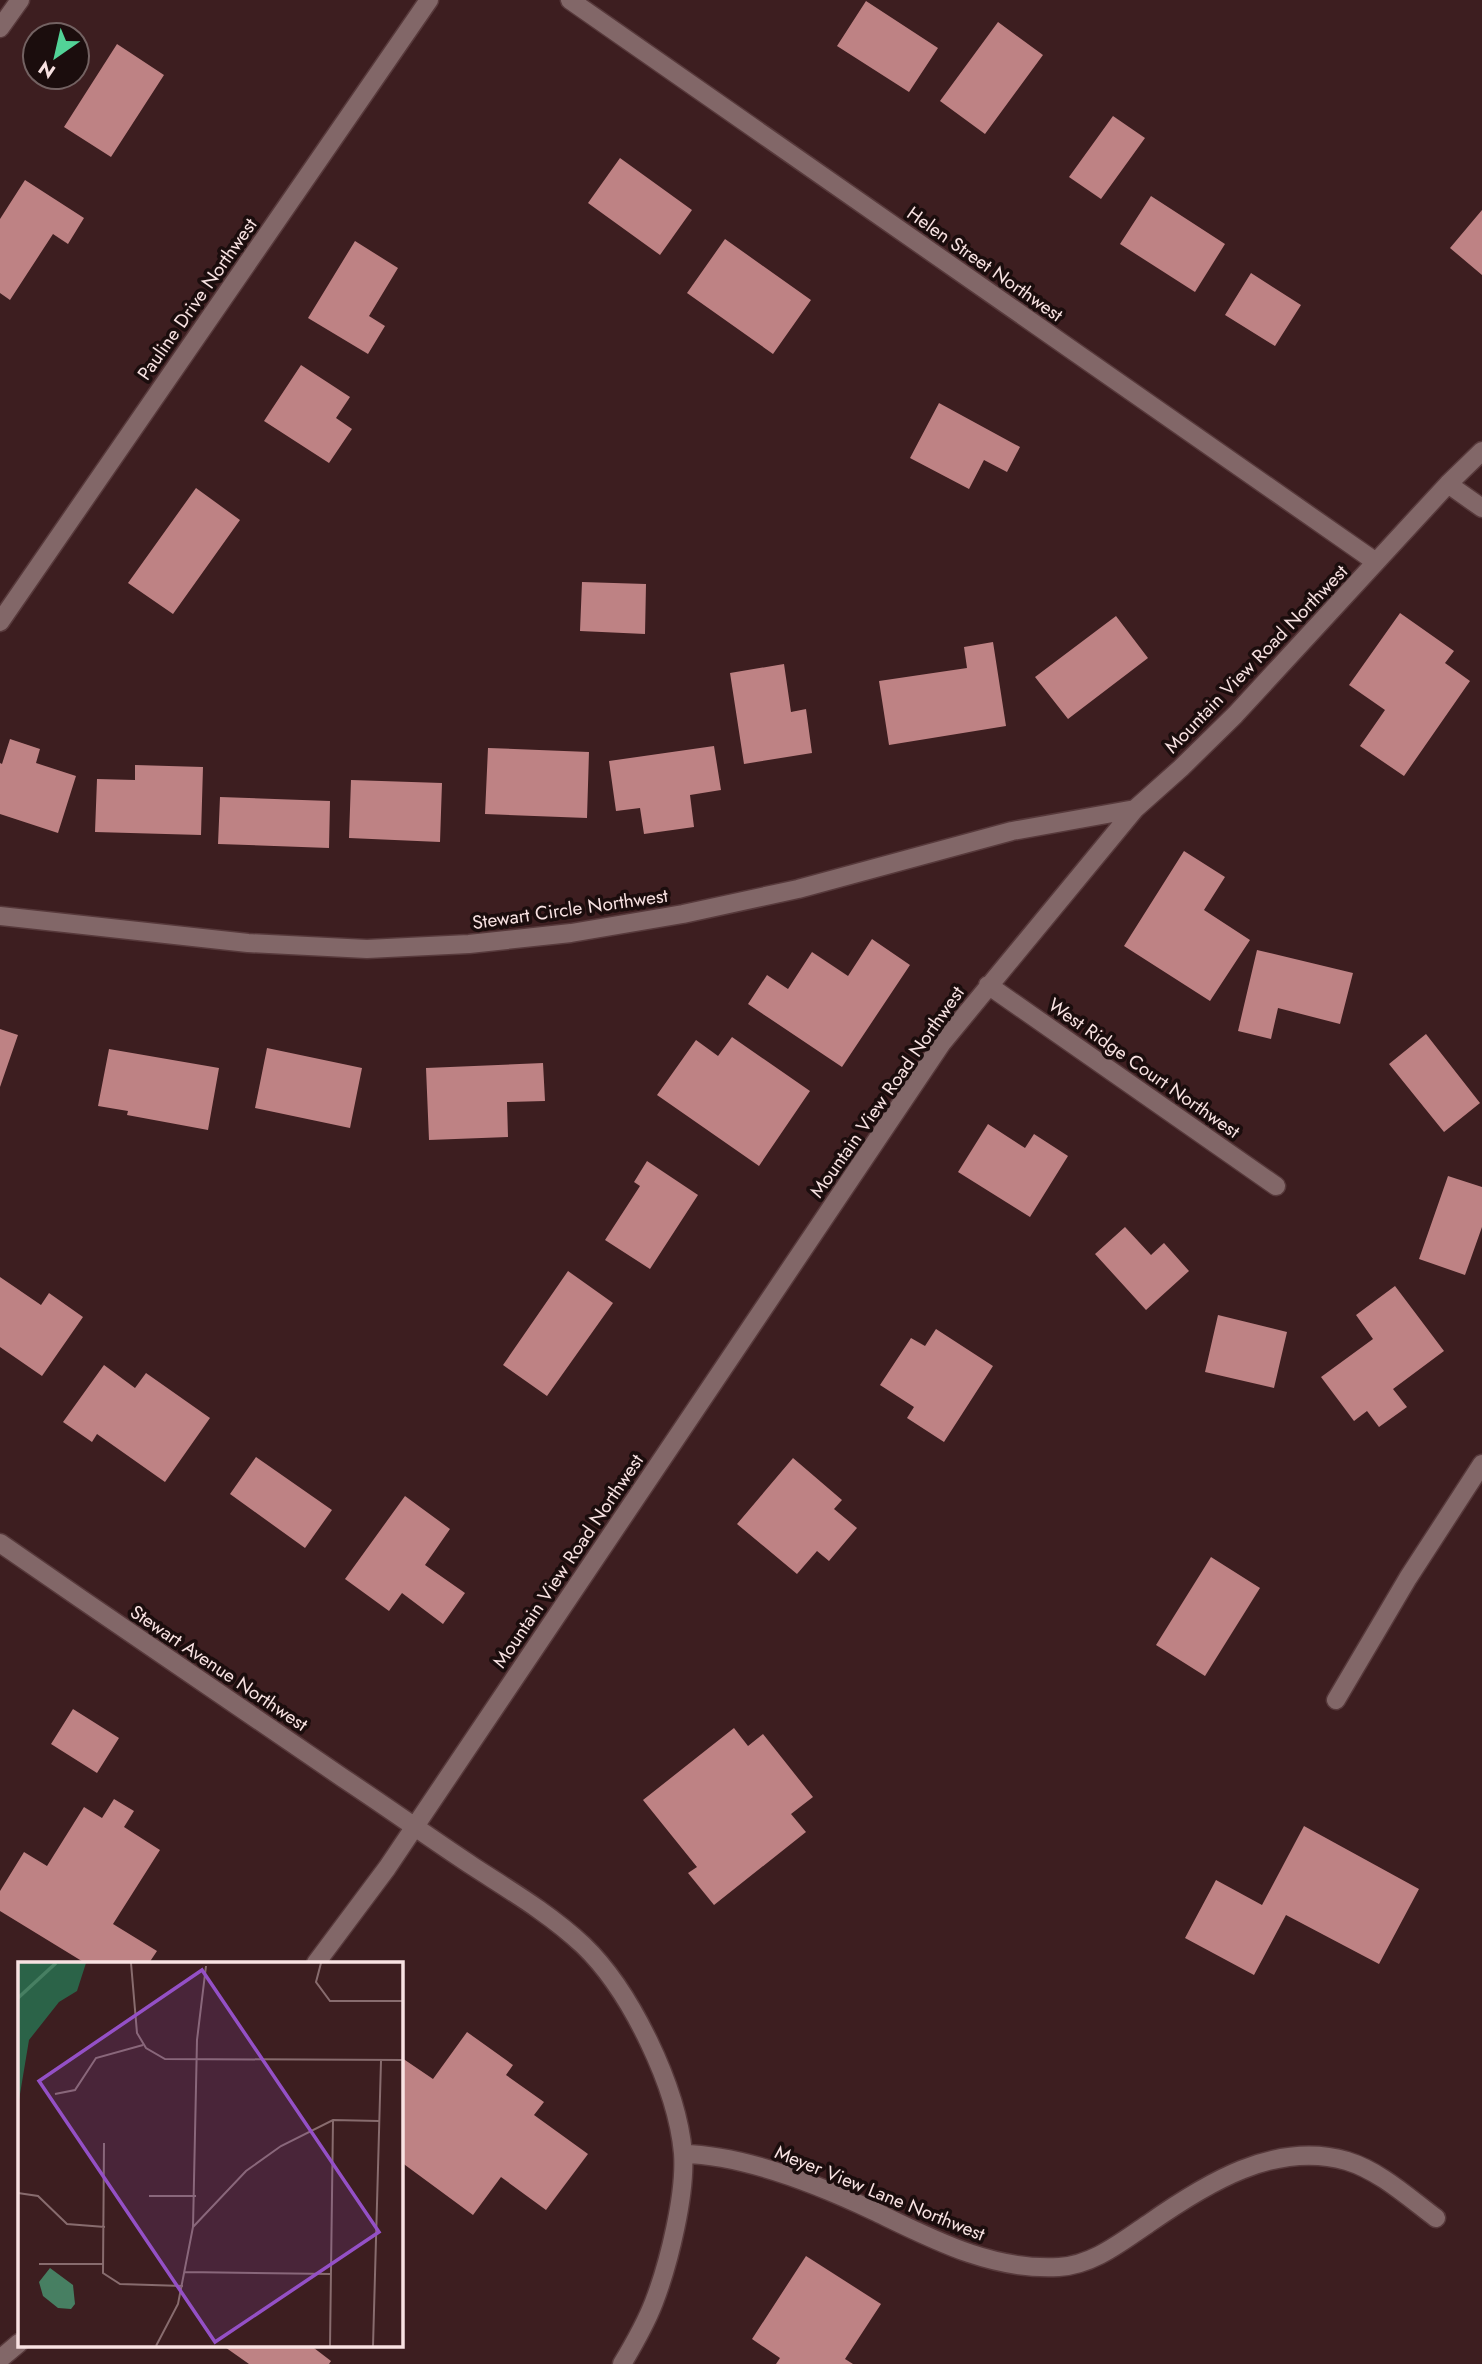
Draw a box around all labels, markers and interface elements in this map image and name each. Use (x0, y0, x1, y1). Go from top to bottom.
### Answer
north arrow (21, 21, 91, 91)
text: N (33, 54, 61, 85)
street label: Helen Street Northwest (902, 200, 1069, 328)
street label: Pauline Drive Northwest (131, 212, 263, 386)
street label: Mountain View Road Northwest (1158, 558, 1354, 759)
street label: Stewart Circle Northwest (471, 882, 670, 936)
street label: Mountain View Road Northwest (803, 980, 971, 1203)
street label: West Ridge Court Northwest (1043, 991, 1246, 1145)
street label: Mountain View Road Northwest (486, 1448, 650, 1673)
street label: Stewart Avenue Northwest (125, 1598, 313, 1738)
inset map (18, 1962, 402, 2346)
street label: Meyer View Lane Northwest (771, 2138, 989, 2248)

